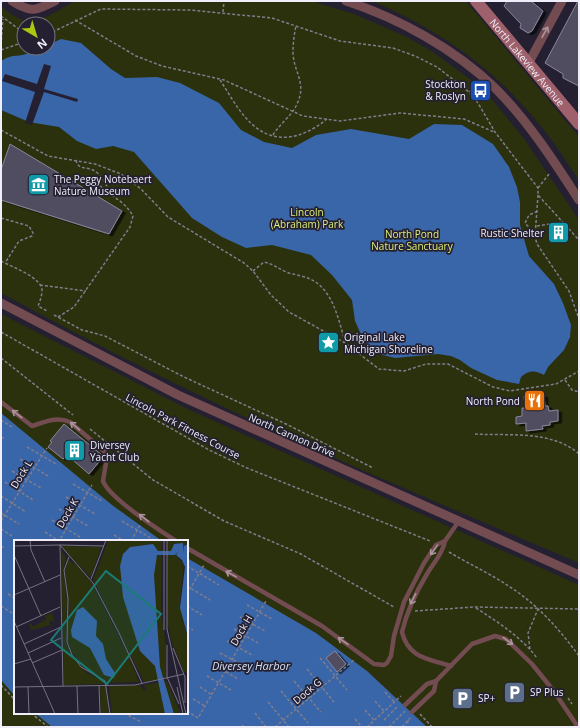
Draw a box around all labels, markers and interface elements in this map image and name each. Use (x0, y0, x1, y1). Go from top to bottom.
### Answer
north arrow (16, 16, 56, 56)
street label: North Lakeview Avenue (487, 16, 568, 109)
one-way arrow (542, 27, 549, 39)
text: N (34, 36, 51, 53)
place label: Stockton & Roslyn (425, 77, 466, 103)
bus stop icon: Stockton & Roslyn (468, 77, 494, 103)
museum icon: The Peggy Notebaert Nature Museum (26, 172, 52, 198)
place label: The Peggy Notebaert Nature Museum (54, 172, 152, 198)
park label: Lincoln (Abraham) Park (271, 205, 344, 231)
building icon: Rustic Shelter (546, 220, 572, 246)
place label: Rustic Shelter (480, 226, 544, 240)
park label: North Pond Nature Sanctuary (371, 227, 454, 253)
place icon: Original Lake Michigan Shoreline (315, 330, 341, 356)
place label: Original Lake Michigan Shoreline (344, 330, 433, 356)
restaurant icon: North Pond (522, 388, 548, 414)
street label: Lincoln Park Fitness Course (123, 390, 243, 462)
place label: North Pond (466, 394, 520, 408)
one-way arrow (11, 410, 22, 418)
street label: North Cannon Drive (247, 410, 338, 461)
one-way arrow (70, 422, 80, 431)
building icon: Diversey Yacht Club (62, 438, 88, 464)
place label: Diversey Yacht Club (90, 438, 139, 464)
street label: Dock L (7, 457, 35, 491)
street label: Dock K (53, 495, 82, 530)
one-way arrow (138, 514, 149, 523)
inset map (14, 540, 188, 714)
one-way arrow (429, 544, 438, 555)
one-way arrow (226, 569, 238, 577)
one-way arrow (409, 593, 417, 605)
street label: Dock H (227, 612, 255, 648)
one-way arrow (338, 637, 349, 645)
one-way arrow (503, 637, 514, 646)
water label: Diversey Harbor (212, 658, 291, 673)
street label: Dock G (290, 675, 324, 707)
parking icon: SP Plus (501, 679, 527, 705)
parking icon: SP+ (449, 685, 475, 711)
place label: SP Plus (530, 685, 564, 699)
place label: SP+ (478, 691, 495, 705)

